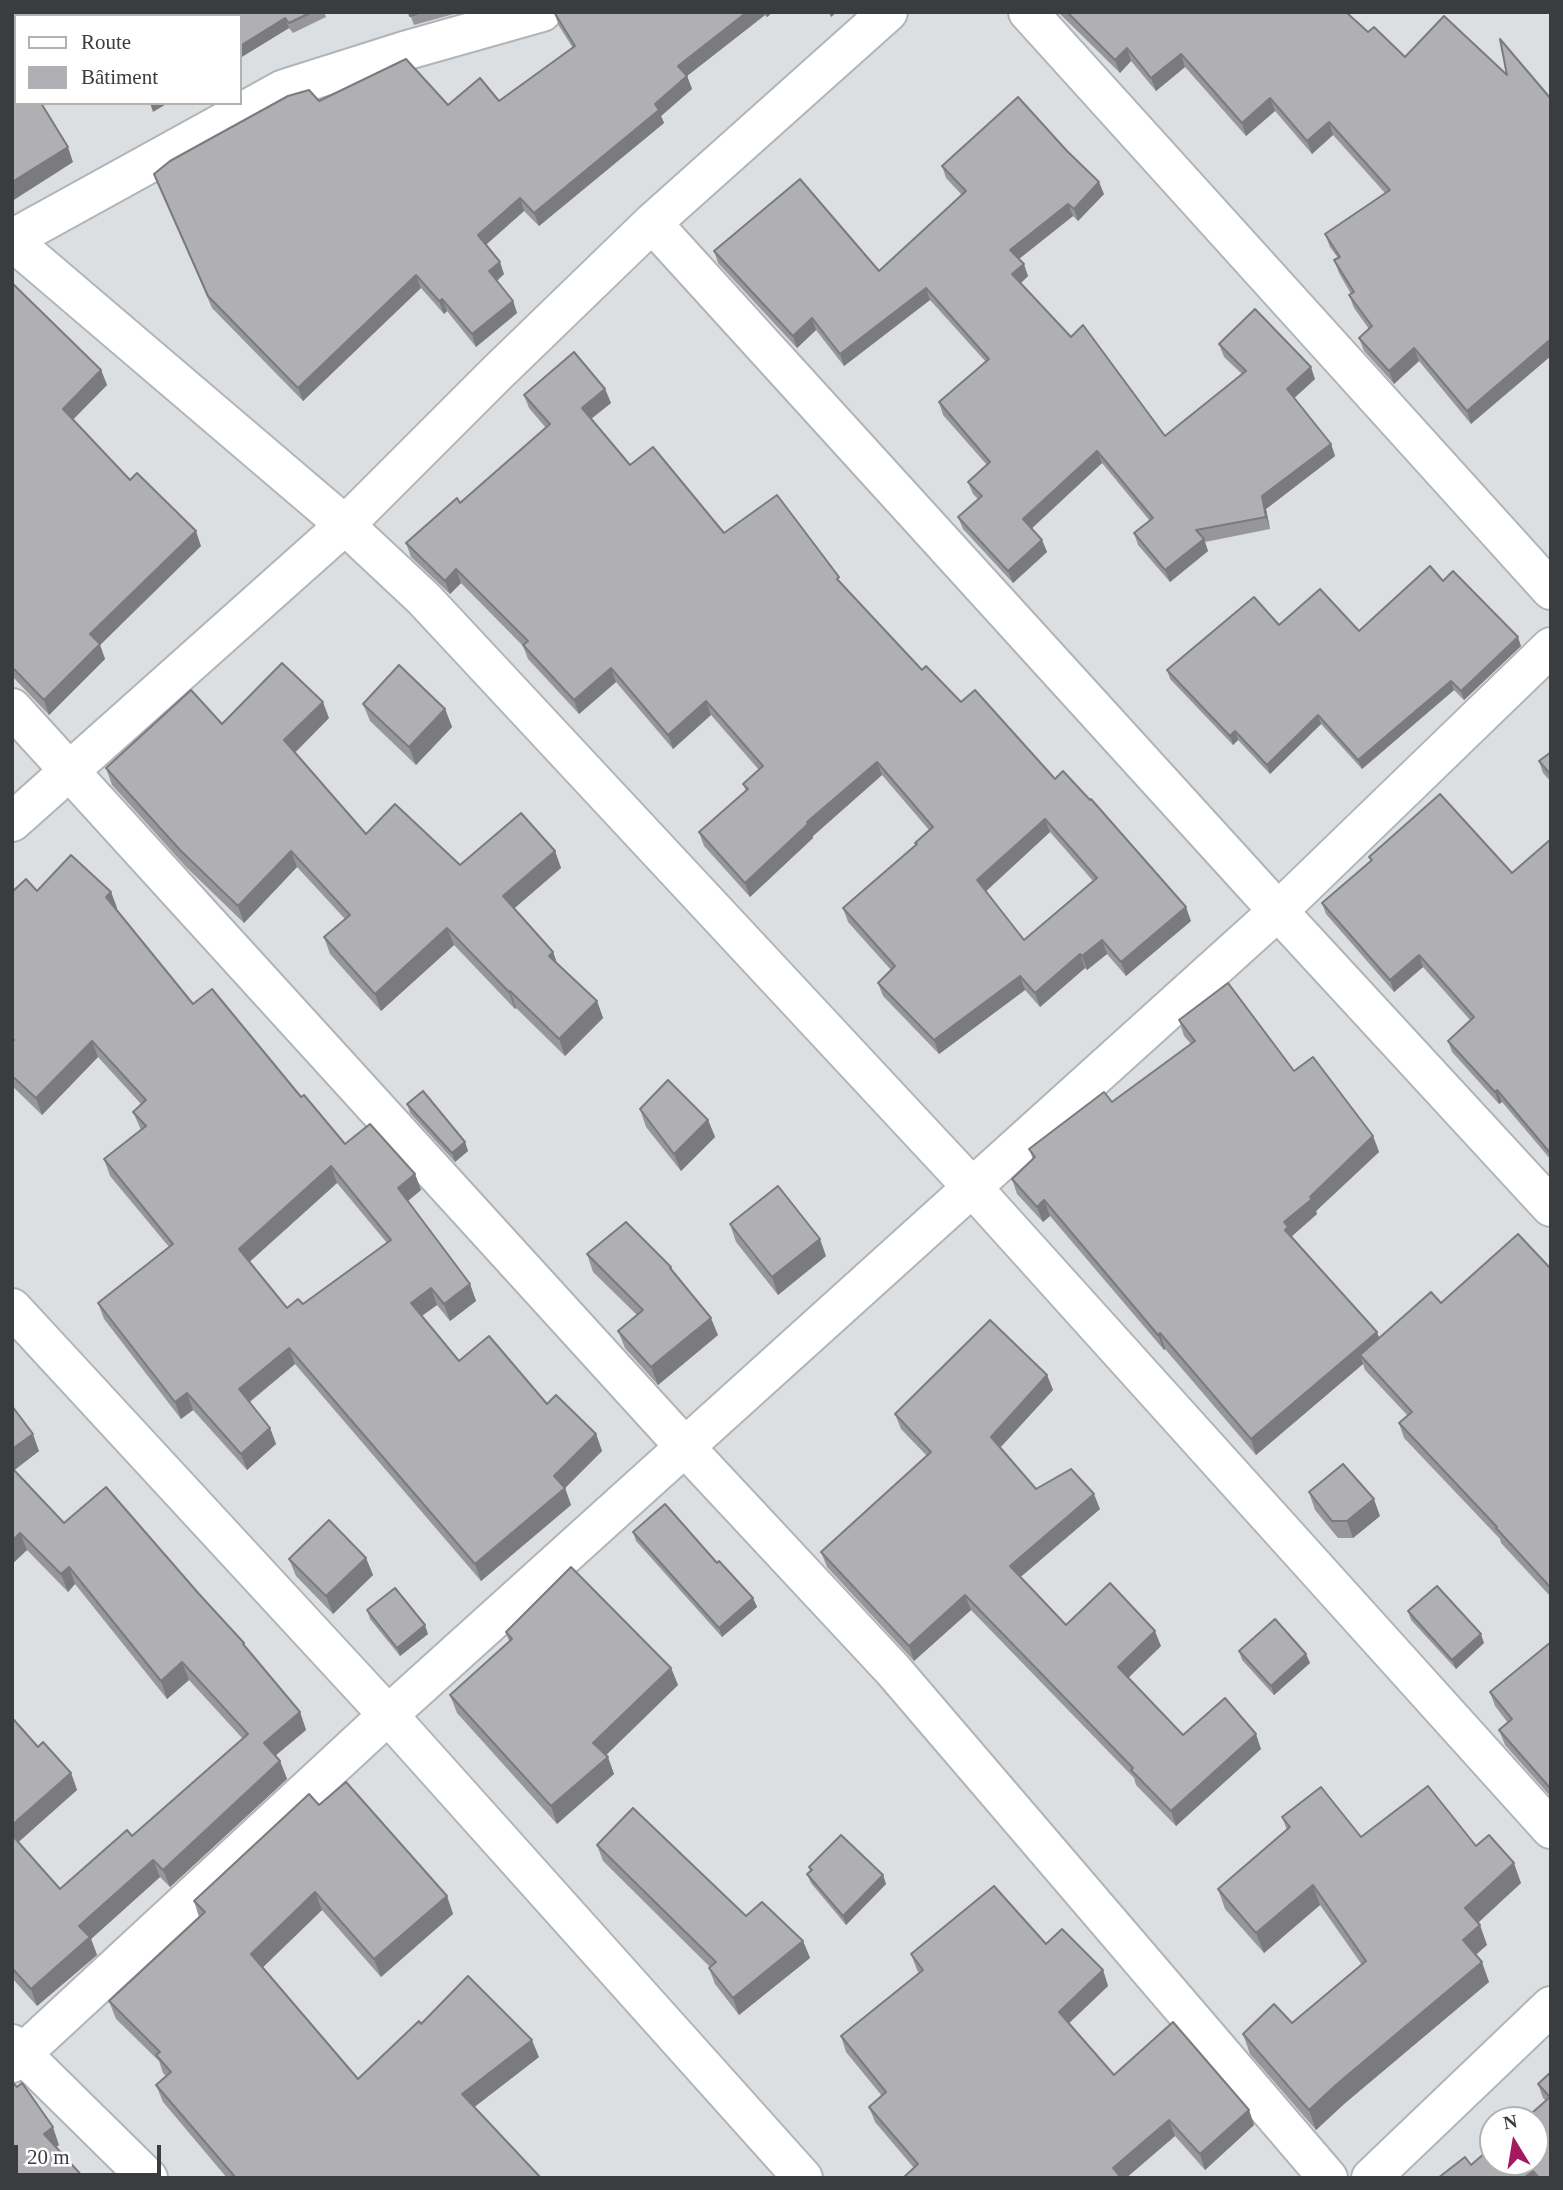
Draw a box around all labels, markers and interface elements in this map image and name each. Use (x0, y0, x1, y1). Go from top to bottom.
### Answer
legend (14, 14, 242, 105)
text: Route (81, 30, 131, 54)
text: Bâtiment (81, 65, 158, 89)
north arrow (1479, 2106, 1549, 2176)
text: N (1502, 2110, 1519, 2133)
scale bar (18, 2130, 164, 2174)
text: 20 m (27, 2145, 70, 2169)

